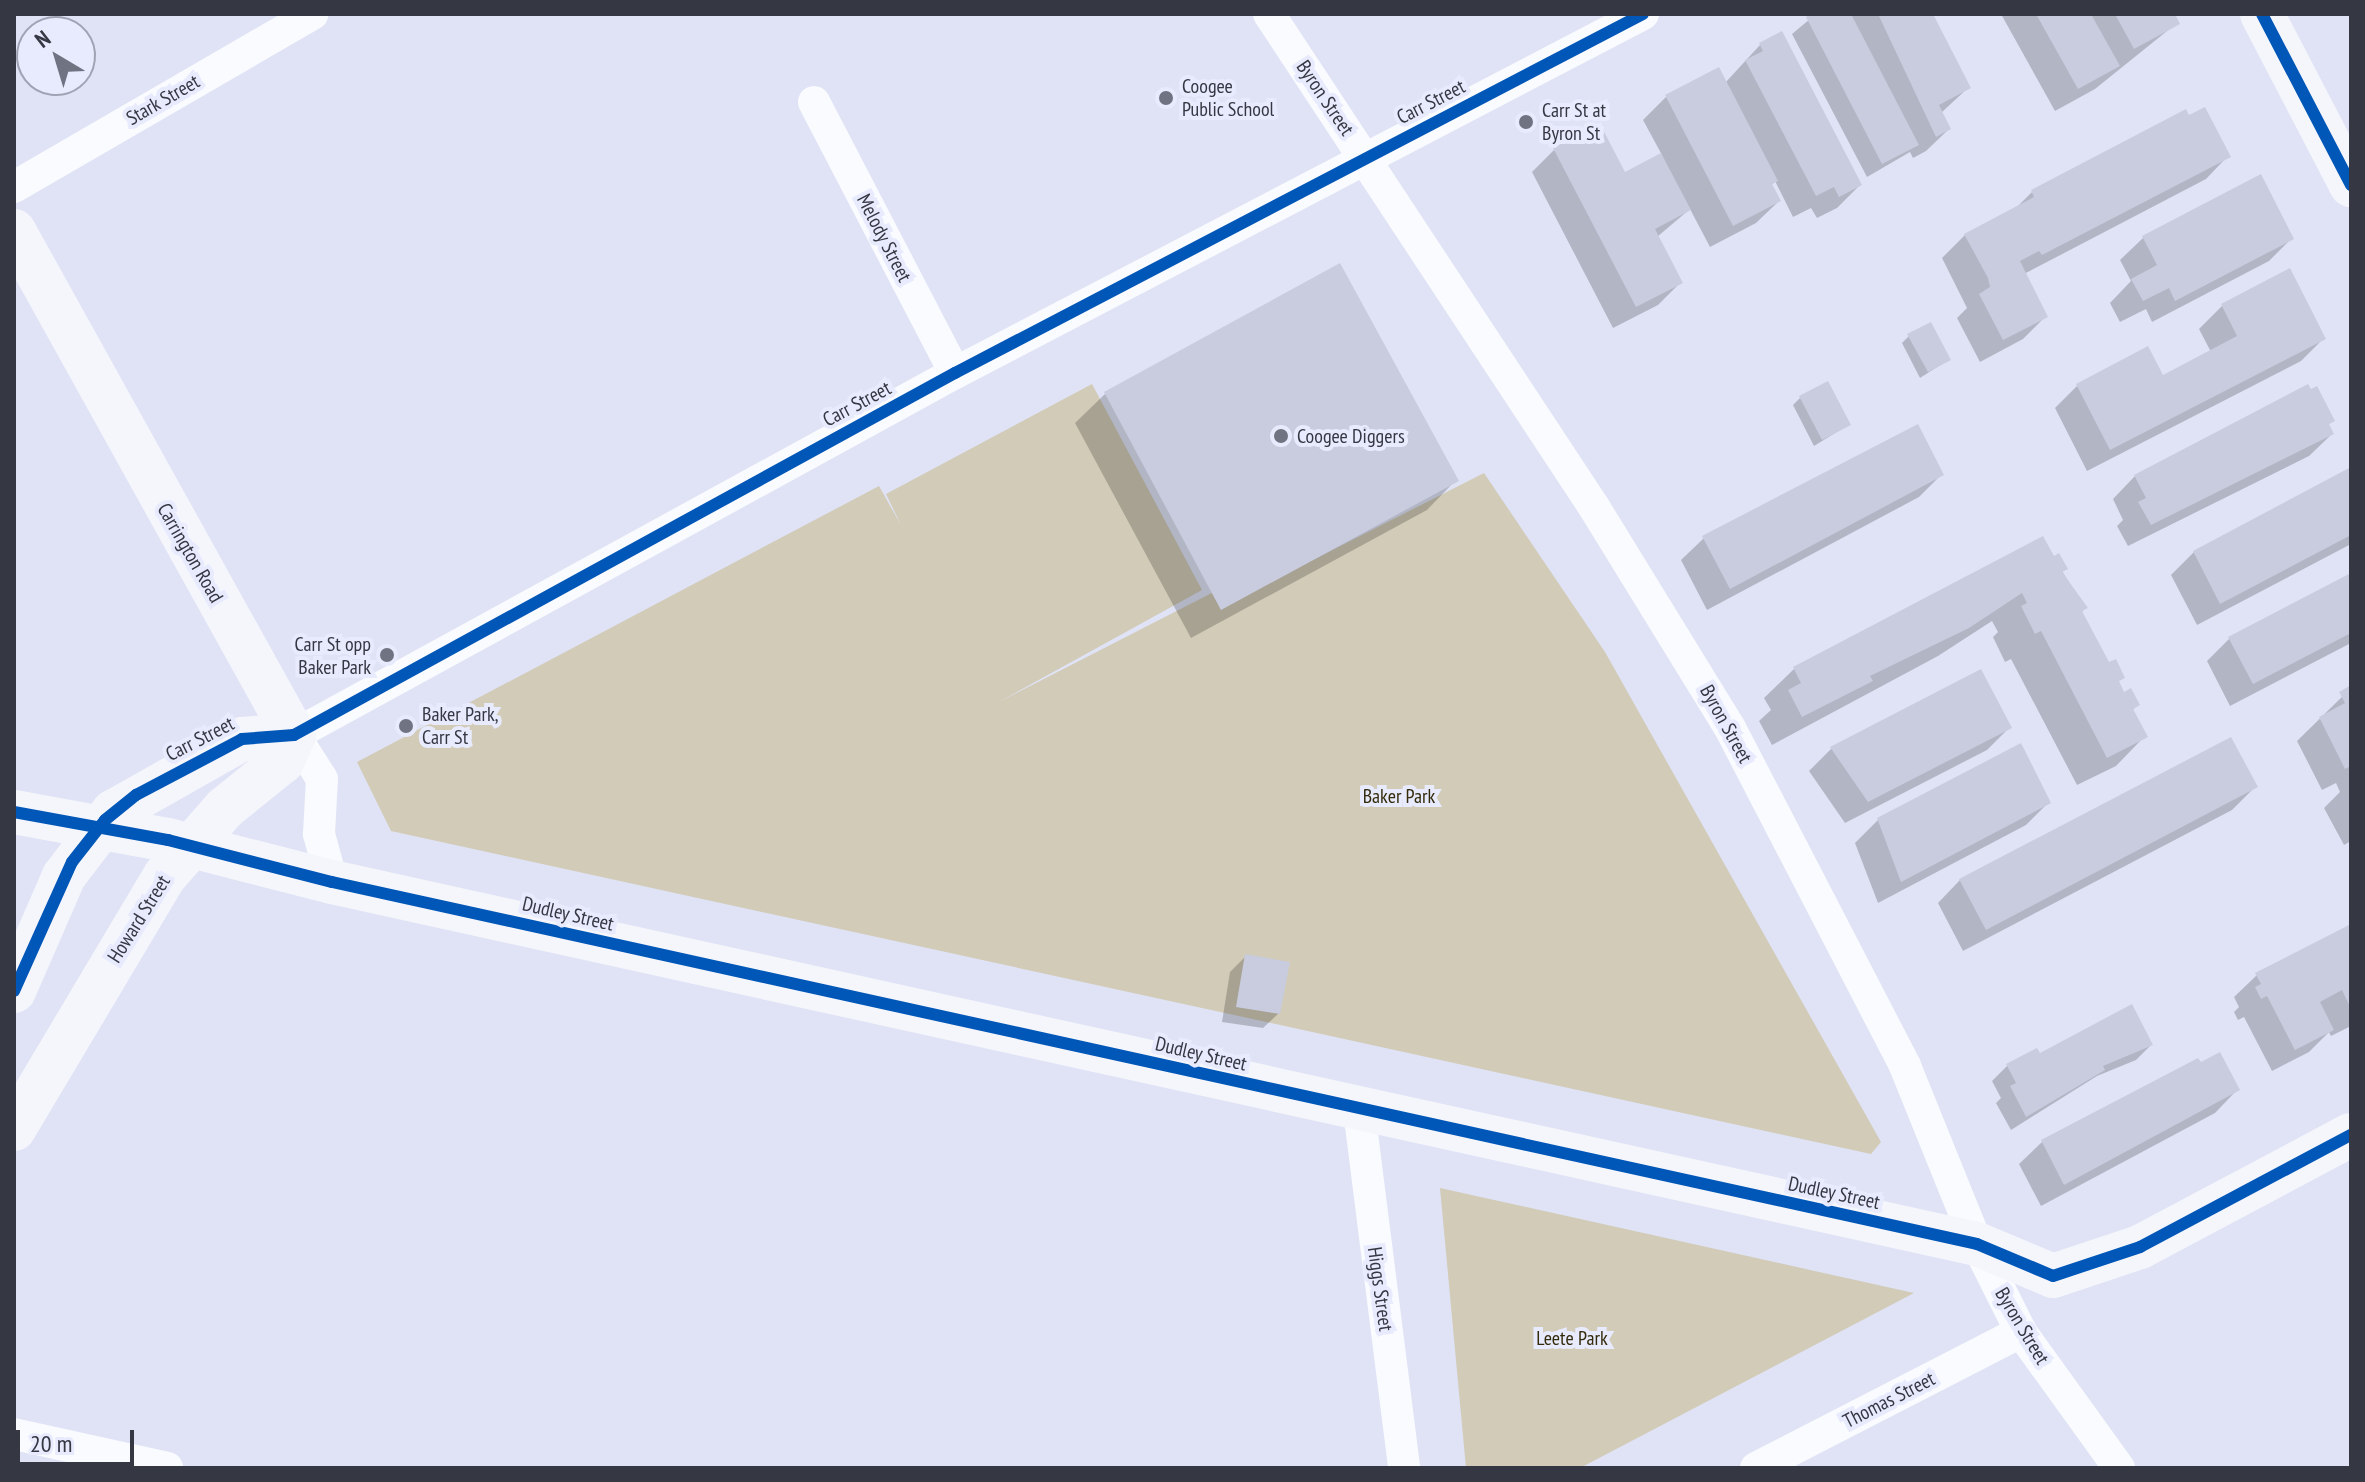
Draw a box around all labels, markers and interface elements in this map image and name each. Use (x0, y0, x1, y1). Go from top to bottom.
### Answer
north arrow (16, 16, 96, 96)
text: N (29, 24, 56, 53)
street label: Byron Street (1291, 56, 1359, 140)
street label: Stark Street (122, 69, 204, 131)
place label: Coogee Public School (1182, 74, 1275, 121)
street label: Carr Street (1393, 75, 1469, 129)
marker: Coogee Public School (1157, 89, 1175, 107)
place label: Carr St at Byron St (1542, 98, 1606, 145)
marker: Carr St at Byron St (1517, 113, 1535, 131)
street label: Melody Street (851, 190, 917, 286)
street label: Carr Street (819, 376, 895, 432)
place label: Coogee Diggers (1297, 424, 1405, 448)
marker: Coogee Diggers (1272, 427, 1290, 445)
street label: Carrington Road (152, 499, 228, 607)
place label: Carr St opp Baker Park (295, 632, 371, 679)
marker: Carr St opp Baker Park (378, 646, 396, 664)
street label: Byron Street (1695, 681, 1757, 767)
place label: Baker Park, Carr St (422, 702, 498, 749)
street label: Carr Street (162, 712, 238, 766)
marker: Baker Park, Carr St (397, 717, 415, 735)
park label: Baker Park (1363, 784, 1435, 808)
street label: Howard Street (103, 871, 175, 967)
street label: Dudley Street (520, 892, 616, 936)
street label: Dudley Street (1153, 1032, 1249, 1076)
street label: Dudley Street (1786, 1172, 1882, 1214)
street label: Higgs Street (1362, 1245, 1398, 1333)
street label: Byron Street (1990, 1283, 2054, 1369)
park label: Leete Park (1536, 1326, 1608, 1350)
street label: Thomas Street (1839, 1367, 1939, 1433)
scale bar (20, 1414, 138, 1464)
text: 20 m (30, 1428, 72, 1459)

